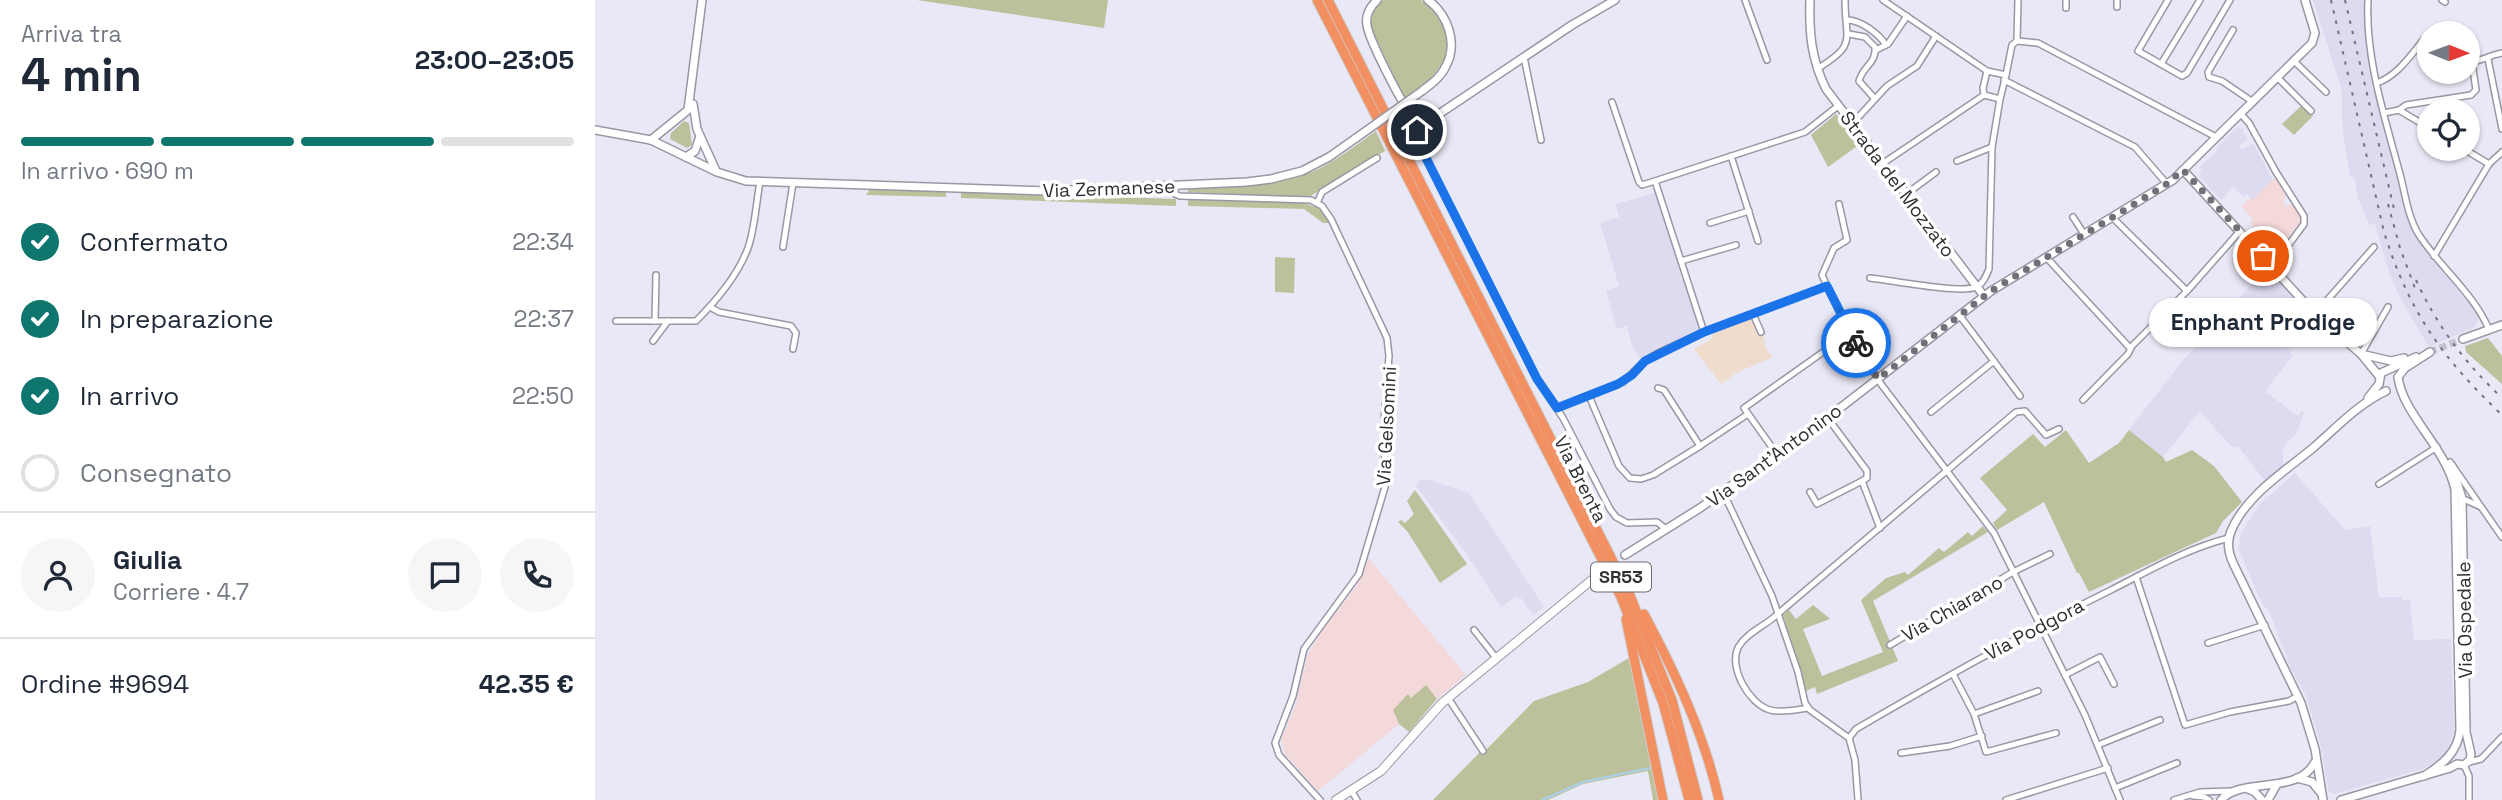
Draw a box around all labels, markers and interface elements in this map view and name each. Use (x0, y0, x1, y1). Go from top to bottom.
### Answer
text: Arriva tra (21, 19, 122, 49)
north arrow (2417, 21, 2480, 84)
map controls (2417, 21, 2480, 161)
text: 23:00–23:05 (415, 43, 574, 77)
text: 4 min (21, 46, 142, 104)
button: locate (2417, 98, 2480, 161)
pin (1387, 100, 1447, 160)
street label: Strada del Mozzato (1834, 106, 1961, 263)
icon: home (1398, 111, 1436, 149)
text: In arrivo · 690 m (21, 156, 194, 186)
street label: Via Zermanese (1042, 174, 1176, 203)
icon: check (21, 223, 59, 261)
text: Confermato (80, 225, 228, 259)
pin (2233, 226, 2293, 286)
text: 22:34 (512, 227, 574, 257)
icon: bag (2244, 237, 2282, 275)
callout: Enphant Prodige (2149, 298, 2377, 347)
icon: check (21, 300, 59, 338)
text: In preparazione (80, 302, 274, 336)
text: 22:37 (514, 304, 574, 334)
text: Enphant Prodige (2171, 307, 2355, 337)
courier (1821, 308, 1891, 378)
icon: bike (1837, 324, 1875, 362)
street label: Via Gelsomini (1371, 366, 1402, 486)
icon: check (21, 377, 59, 415)
text: In arrivo (80, 379, 179, 413)
text: 22:50 (512, 381, 574, 411)
street label: Via Sant'Antonino (1702, 398, 1847, 513)
street label: Via Brenta (1548, 432, 1613, 527)
text: Consegnato (80, 456, 232, 490)
button: person (21, 538, 95, 612)
button: chat (408, 538, 482, 612)
button: phone (500, 538, 574, 612)
text: Giulia (113, 543, 182, 577)
street label: Via Ospedale (2451, 561, 2478, 679)
road number: SR53 (1591, 562, 1651, 592)
street label: Via Chiarano (1897, 569, 2007, 647)
text: Corriere · 4.7 (113, 577, 249, 607)
street label: Via Podgora (1980, 593, 2088, 666)
text: Ordine #9694 (21, 667, 189, 701)
text: 42.35 € (479, 667, 574, 701)

